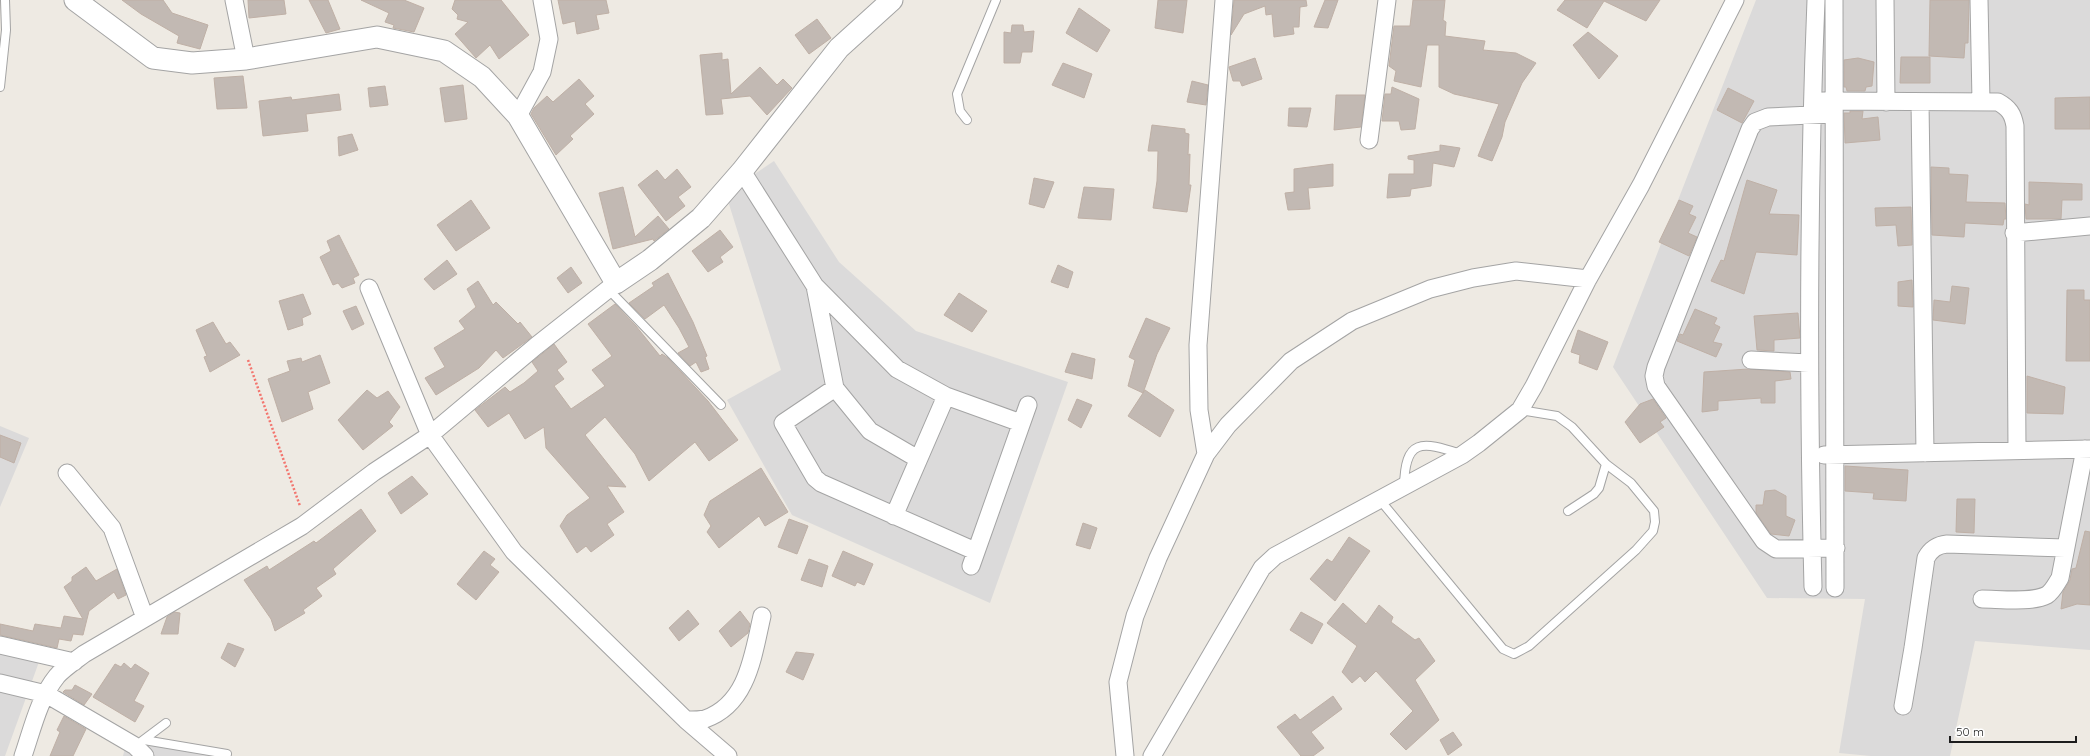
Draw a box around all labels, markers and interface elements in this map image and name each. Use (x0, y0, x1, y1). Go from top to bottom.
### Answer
scale bar (1950, 718, 2076, 744)
text: 50 m (1956, 724, 1984, 739)

